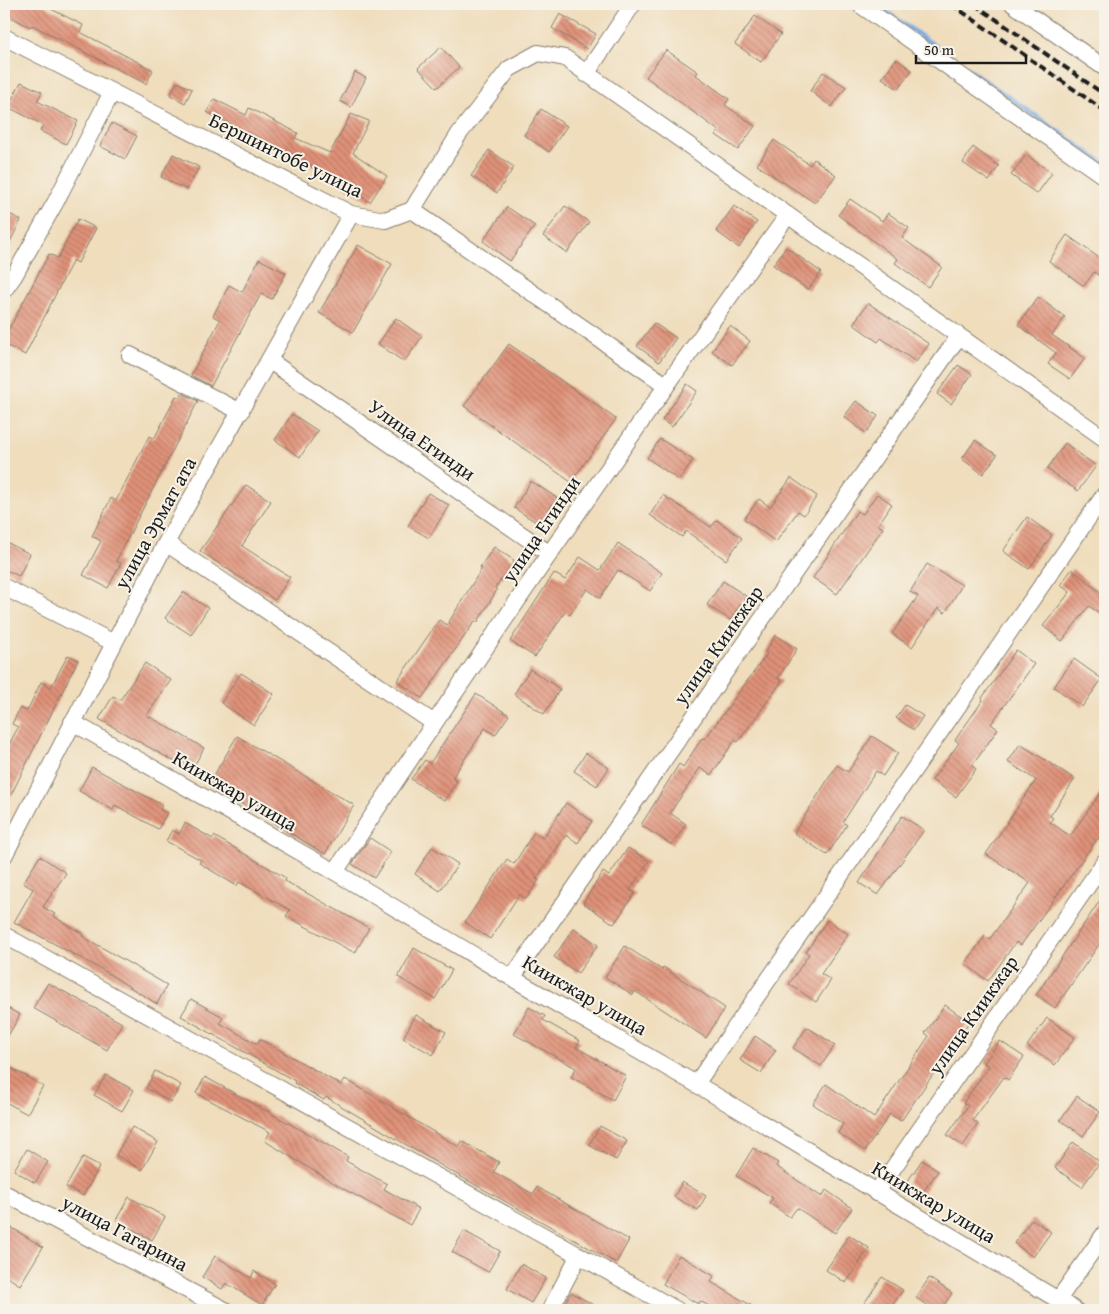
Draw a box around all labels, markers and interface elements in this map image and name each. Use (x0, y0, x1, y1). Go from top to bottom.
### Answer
scale bar (916, 32, 1026, 64)
text: 50 m (924, 39, 955, 60)
street label: Бершинтобе улица (204, 105, 369, 205)
street label: Улица Егинди (363, 392, 482, 487)
street label: улица Эрмат ата (106, 451, 203, 595)
street label: улица Егинди (494, 469, 587, 589)
street label: улица Киикжар (665, 579, 770, 711)
street label: Киикжар улица (167, 743, 303, 838)
street label: Киикжар улица (517, 947, 653, 1042)
street label: улица Киикжар (920, 949, 1025, 1081)
street label: Киикжар улица (867, 1153, 1002, 1250)
street label: улица Гагарина (56, 1187, 194, 1278)

